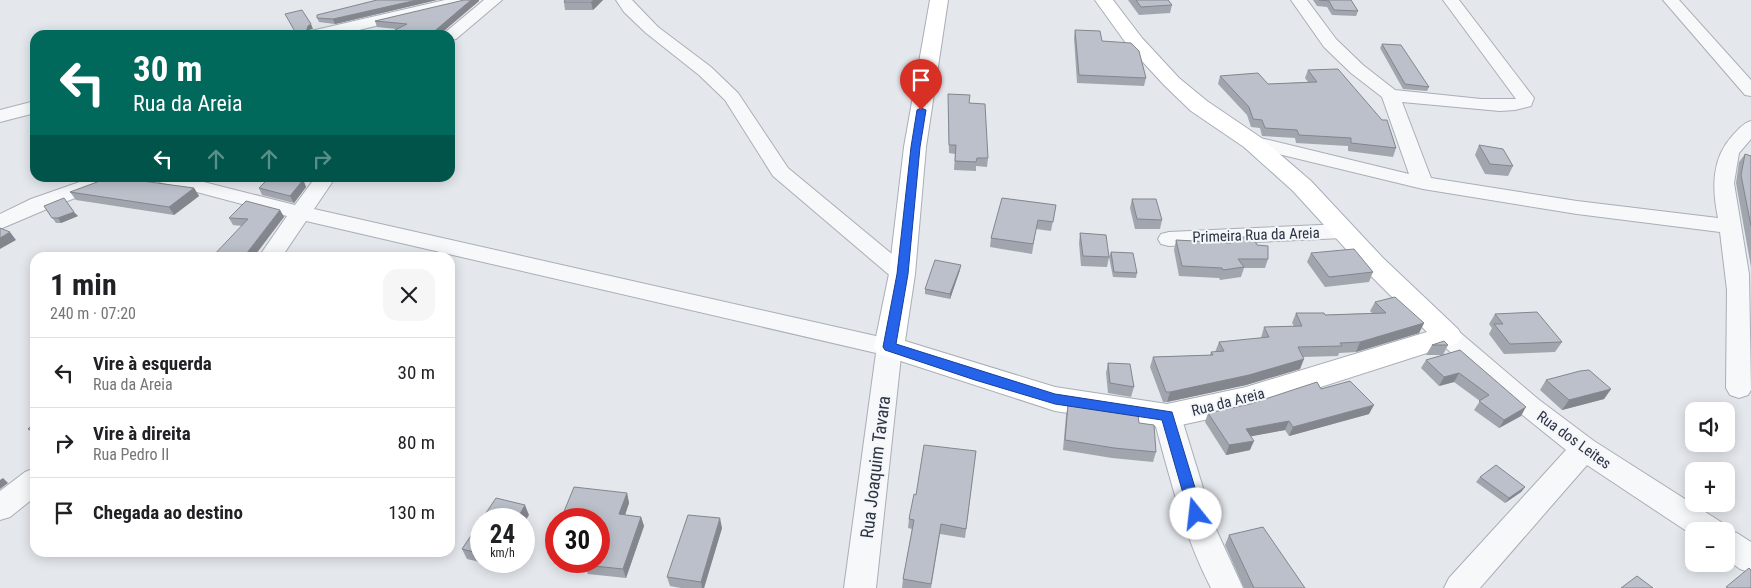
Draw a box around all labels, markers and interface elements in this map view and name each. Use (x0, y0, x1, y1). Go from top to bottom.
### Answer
text: 30 m (133, 49, 202, 90)
icon: left (50, 50, 115, 115)
pin (900, 59, 942, 110)
icon: arrive (907, 66, 935, 94)
text: Rua da Areia (133, 91, 242, 116)
icon: left (149, 145, 177, 173)
icon: ahead (202, 145, 230, 173)
icon: ahead (255, 145, 283, 173)
icon: right (308, 145, 336, 173)
street label: Primeira Rua da Areia (1192, 224, 1320, 246)
text: 1 min (50, 267, 117, 302)
button: close (383, 269, 435, 321)
text: 240 m · 07:20 (50, 304, 136, 323)
text: Vire à esquerda (93, 352, 212, 375)
icon: left (50, 359, 78, 387)
text: 30 m (398, 361, 435, 384)
text: Rua da Areia (93, 375, 173, 394)
street label: Rua da Areia (1190, 384, 1266, 420)
street label: Rua Joaquim Tavara (856, 395, 894, 539)
map controls (1685, 402, 1735, 572)
button: sound (1685, 402, 1735, 452)
street label: Rua dos Leites (1534, 407, 1615, 473)
text: Vire à direita (93, 422, 191, 445)
icon: right (50, 429, 78, 457)
text: 80 m (398, 431, 435, 454)
text: Rua Pedro II (93, 445, 169, 464)
button: + (1685, 462, 1735, 512)
position arrow (1169, 487, 1221, 539)
icon: arrive (50, 499, 78, 527)
text: Chegada ao destino (93, 501, 243, 524)
text: 130 m (388, 501, 435, 524)
speed limit sign: 30 (545, 508, 610, 573)
text: 24 (490, 520, 515, 549)
button: − (1685, 522, 1735, 572)
text: km/h (490, 546, 515, 560)

